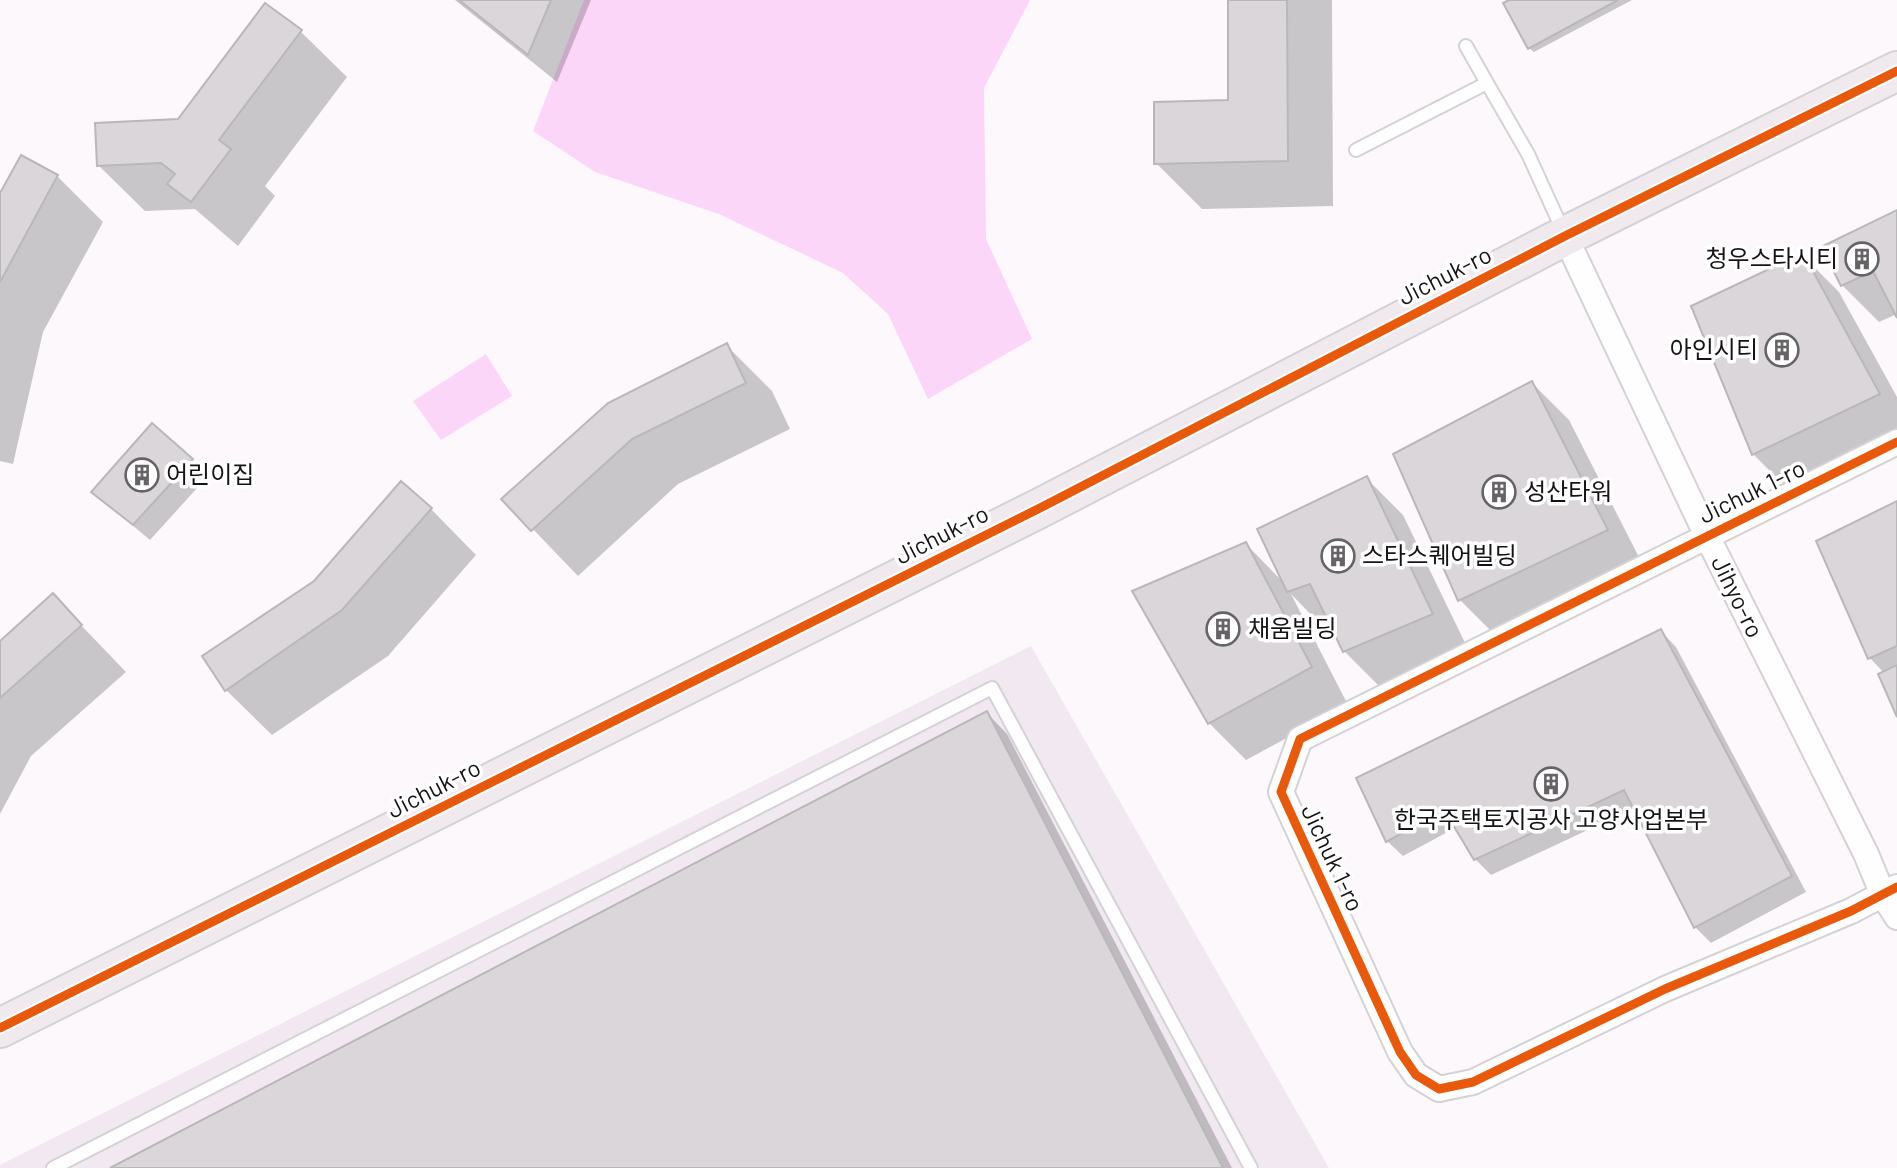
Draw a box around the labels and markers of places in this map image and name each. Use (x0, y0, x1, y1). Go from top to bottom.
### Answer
building icon: 청우스타시티 (1843, 240, 1881, 278)
place label: 청우스타시티 (1706, 243, 1838, 272)
building icon: 아인시티 (1763, 331, 1801, 369)
place label: 아인시티 (1670, 334, 1758, 363)
building icon: 어린이집 (123, 456, 161, 494)
place label: 어린이집 (166, 459, 254, 488)
building icon: 성산타워 (1480, 473, 1518, 511)
place label: 성산타워 (1524, 476, 1612, 505)
building icon: 스타스퀘어빌딩 (1319, 537, 1357, 575)
place label: 스타스퀘어빌딩 (1362, 540, 1517, 569)
building icon: 채움빌딩 (1204, 610, 1242, 648)
place label: 채움빌딩 (1248, 613, 1336, 642)
building icon: 한국주택토지공사 고양사업본부 (1532, 765, 1570, 803)
place label: 한국주택토지공사 고양사업본부 (1394, 804, 1708, 833)

